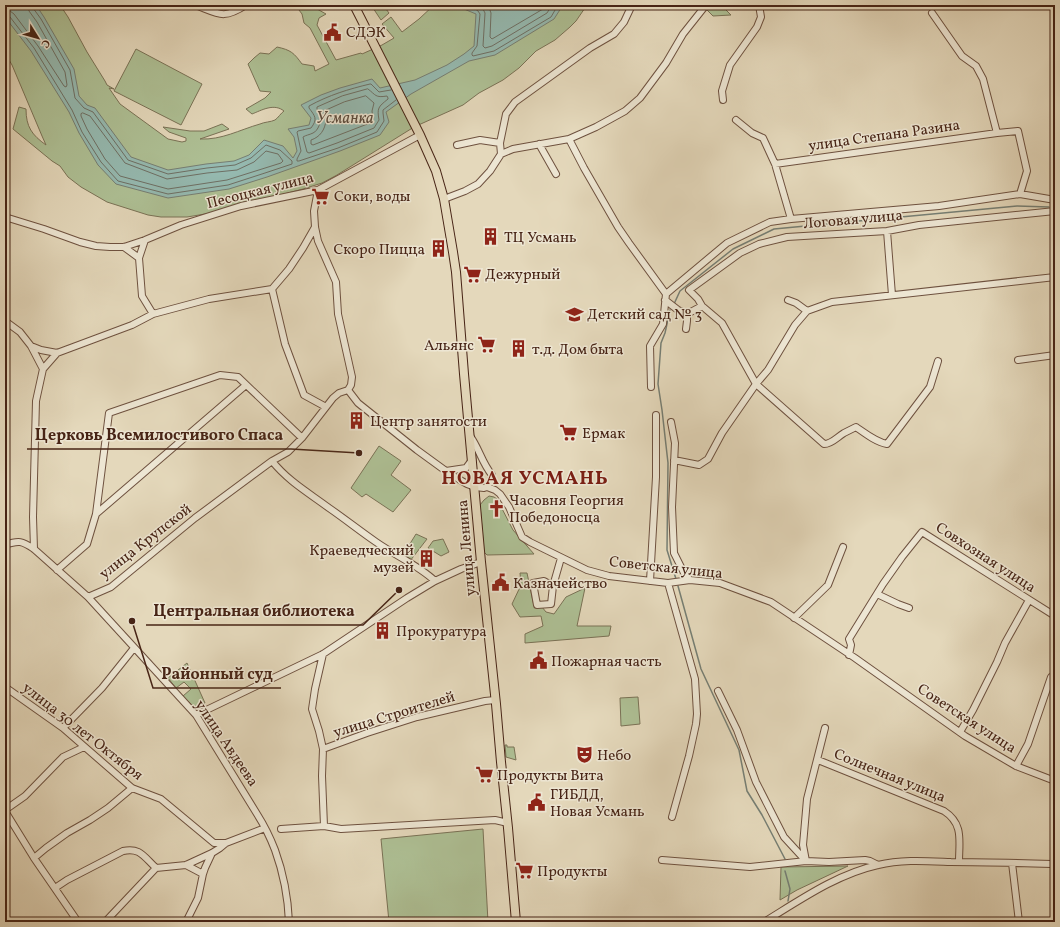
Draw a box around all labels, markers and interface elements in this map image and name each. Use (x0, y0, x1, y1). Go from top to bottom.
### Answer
north arrow (18, 18, 58, 58)
public building icon: СДЭК (323, 22, 343, 42)
place label: СДЭК (346, 23, 386, 44)
text: С (37, 36, 53, 50)
water label: Усманка (316, 108, 374, 130)
street label: улица Степана Разина (807, 115, 961, 158)
street label: Песоцкая улица (205, 168, 316, 215)
supermarket icon: Соки, воды (311, 186, 331, 206)
place label: Соки, воды (334, 187, 411, 208)
street label: Логовая улица (803, 206, 904, 235)
building icon: ТЦ Усмань (481, 227, 501, 247)
place label: ТЦ Усмань (504, 228, 577, 249)
building icon: Скоро Пицца (428, 239, 448, 259)
place label: Скоро Пицца (334, 240, 425, 261)
supermarket icon: Дежурный (462, 264, 482, 284)
place label: Дежурный (485, 265, 560, 286)
school or university icon: Детский сад № 3 (564, 304, 584, 324)
place label: Детский сад № 3 (587, 305, 702, 326)
supermarket icon: Альянс (477, 335, 497, 355)
place label: Альянс (424, 336, 474, 357)
building icon: т.д. Дом быта (509, 339, 529, 359)
place label: т.д. Дом быта (532, 340, 624, 361)
building icon: Центр занятости (347, 411, 367, 431)
place label: Центр занятости (370, 412, 487, 433)
callout: Церковь Всемилостивого Спаса (27, 421, 291, 449)
supermarket icon: Ермак (559, 423, 579, 443)
place label: Ермак (582, 424, 625, 445)
text: Церковь Всемилостивого Спаса (35, 425, 284, 447)
district label: НОВАЯ УСМАНЬ (441, 466, 609, 492)
place label: Часовня Георгия Победоносца (509, 491, 624, 529)
street label: улица Крупской (95, 499, 196, 585)
street label: улица Ленина (453, 499, 482, 597)
church icon: Часовня Георгия Победоносца (486, 499, 506, 519)
street label: Совхозная улица (931, 518, 1039, 599)
place label: Краеведческий музей (309, 541, 414, 579)
building icon: Краеведческий музей (417, 549, 437, 569)
street label: Советская улица (608, 552, 724, 585)
public building icon: Казначейство (490, 573, 510, 593)
place label: Казначейство (513, 574, 607, 595)
callout: Центральная библиотека (146, 597, 363, 625)
text: Центральная библиотека (153, 601, 355, 623)
building icon: Прокуратура (373, 621, 393, 641)
place label: Прокуратура (396, 622, 487, 643)
public building icon: Пожарная часть (528, 651, 548, 671)
place label: Пожарная часть (551, 652, 662, 673)
callout: Районный суд (153, 660, 281, 688)
text: Районный суд (161, 664, 273, 686)
street label: улица 30 лет Октября (17, 678, 147, 786)
street label: Советская улица (913, 679, 1020, 759)
street label: улица Строителей (331, 687, 458, 744)
street label: улица Авдеева (189, 696, 263, 791)
street label: Солнечная улица (830, 744, 949, 808)
theatre icon: Небо (574, 745, 594, 765)
place label: Небо (597, 746, 631, 767)
supermarket icon: Продукты Вита (474, 765, 494, 785)
place label: Продукты Вита (497, 766, 604, 787)
place label: ГИБДД, Новая Усмань (550, 785, 645, 823)
public building icon: ГИБДД, Новая Усмань (527, 793, 547, 813)
supermarket icon: Продукты (514, 861, 534, 881)
place label: Продукты (537, 862, 608, 883)

